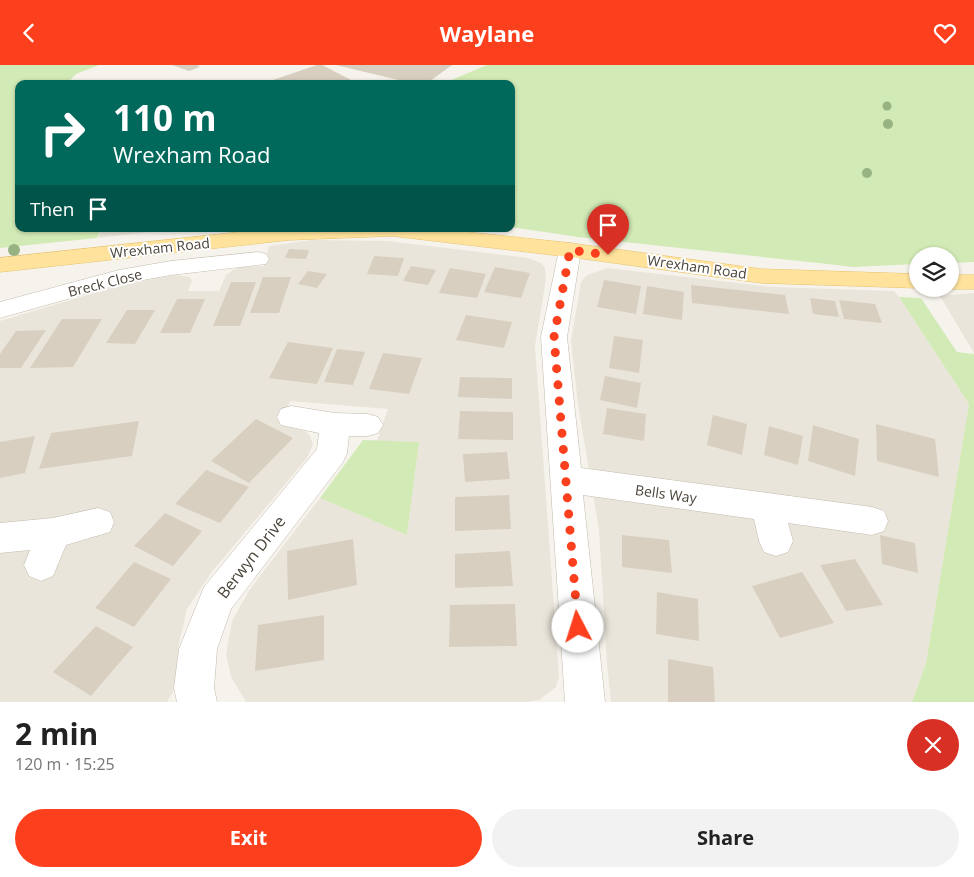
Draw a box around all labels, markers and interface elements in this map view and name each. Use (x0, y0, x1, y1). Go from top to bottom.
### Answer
text: Waylane (440, 18, 534, 48)
icon: back (15, 19, 43, 47)
icon: heart (931, 19, 959, 47)
text: 110 m (113, 94, 217, 141)
icon: right (30, 100, 95, 165)
text: Wrexham Road (113, 139, 270, 169)
icon: arrive (84, 195, 112, 223)
text: Then (30, 196, 74, 222)
pin (587, 204, 629, 255)
icon: arrive (594, 211, 622, 239)
street label: Wrexham Road (109, 233, 211, 262)
map controls (909, 247, 959, 297)
button: layers (909, 247, 959, 297)
street label: Wrexham Road (646, 250, 748, 283)
street label: Breck Close (66, 264, 144, 301)
street label: Bells Way (634, 480, 699, 507)
street label: Berwyn Drive (212, 511, 290, 603)
position arrow (551, 600, 603, 652)
text: 2 min (15, 713, 98, 754)
button: close (907, 719, 959, 771)
text: 120 m · 15:25 (15, 753, 115, 775)
button: Exit (15, 809, 482, 867)
button: Share (492, 809, 959, 867)

